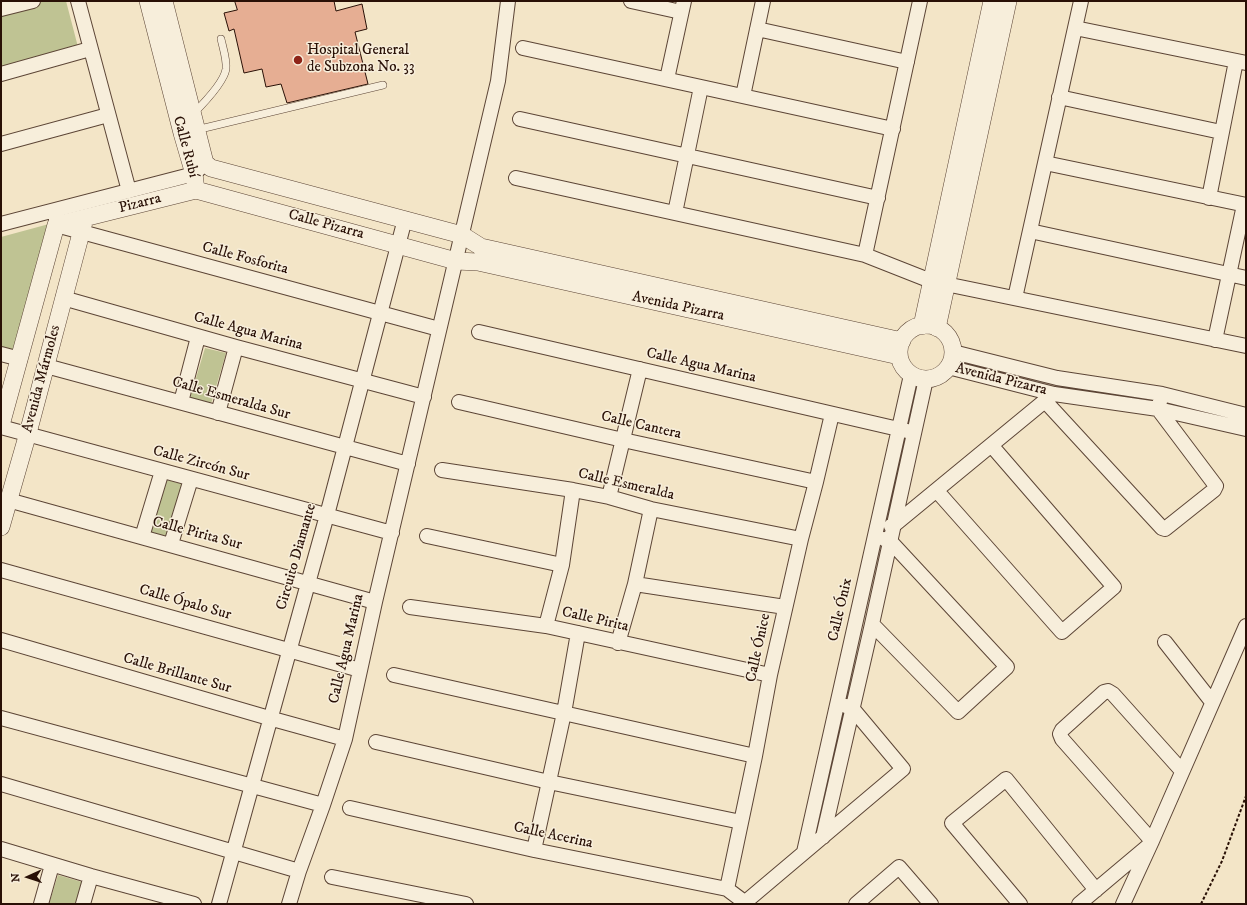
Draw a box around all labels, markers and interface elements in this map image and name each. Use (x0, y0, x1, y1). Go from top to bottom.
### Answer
place label: Hospital General de Subzona No. 33 (307, 42, 415, 77)
marker: Hospital General de Subzona No. 33 (292, 54, 304, 66)
street label: Calle Rubí (168, 114, 202, 180)
street label: Pizarra (117, 190, 163, 218)
street label: Calle Pizarra (286, 206, 366, 244)
street label: Calle Fosforita (200, 239, 290, 279)
street label: Avenida Pizarra (630, 288, 726, 326)
street label: Calle Agua Marina (192, 309, 304, 355)
street label: Avenida Mármoles (19, 323, 65, 435)
street label: Calle Agua Marina (644, 345, 758, 387)
street label: Avenida Pizarra (953, 360, 1049, 400)
street label: Calle Esmeralda Sur (170, 374, 292, 424)
street label: Calle Cantera (599, 408, 683, 444)
street label: Calle Zircón Sur (151, 442, 251, 486)
street label: Calle Esmeralda (576, 465, 676, 505)
street label: Circuito Diamante (273, 502, 321, 612)
street label: Calle Pirita Sur (150, 513, 244, 555)
street label: Calle Ónix (825, 577, 857, 643)
street label: Calle Ópalo Sur (137, 581, 233, 625)
street label: Calle Agua Marina (326, 592, 368, 706)
street label: Calle Pirita (560, 604, 630, 636)
street label: Calle Ónice (743, 612, 775, 684)
street label: Calle Brillante Sur (121, 650, 233, 698)
street label: Calle Acerina (512, 819, 594, 853)
north arrow (8, 857, 48, 897)
text: N (9, 873, 23, 883)

